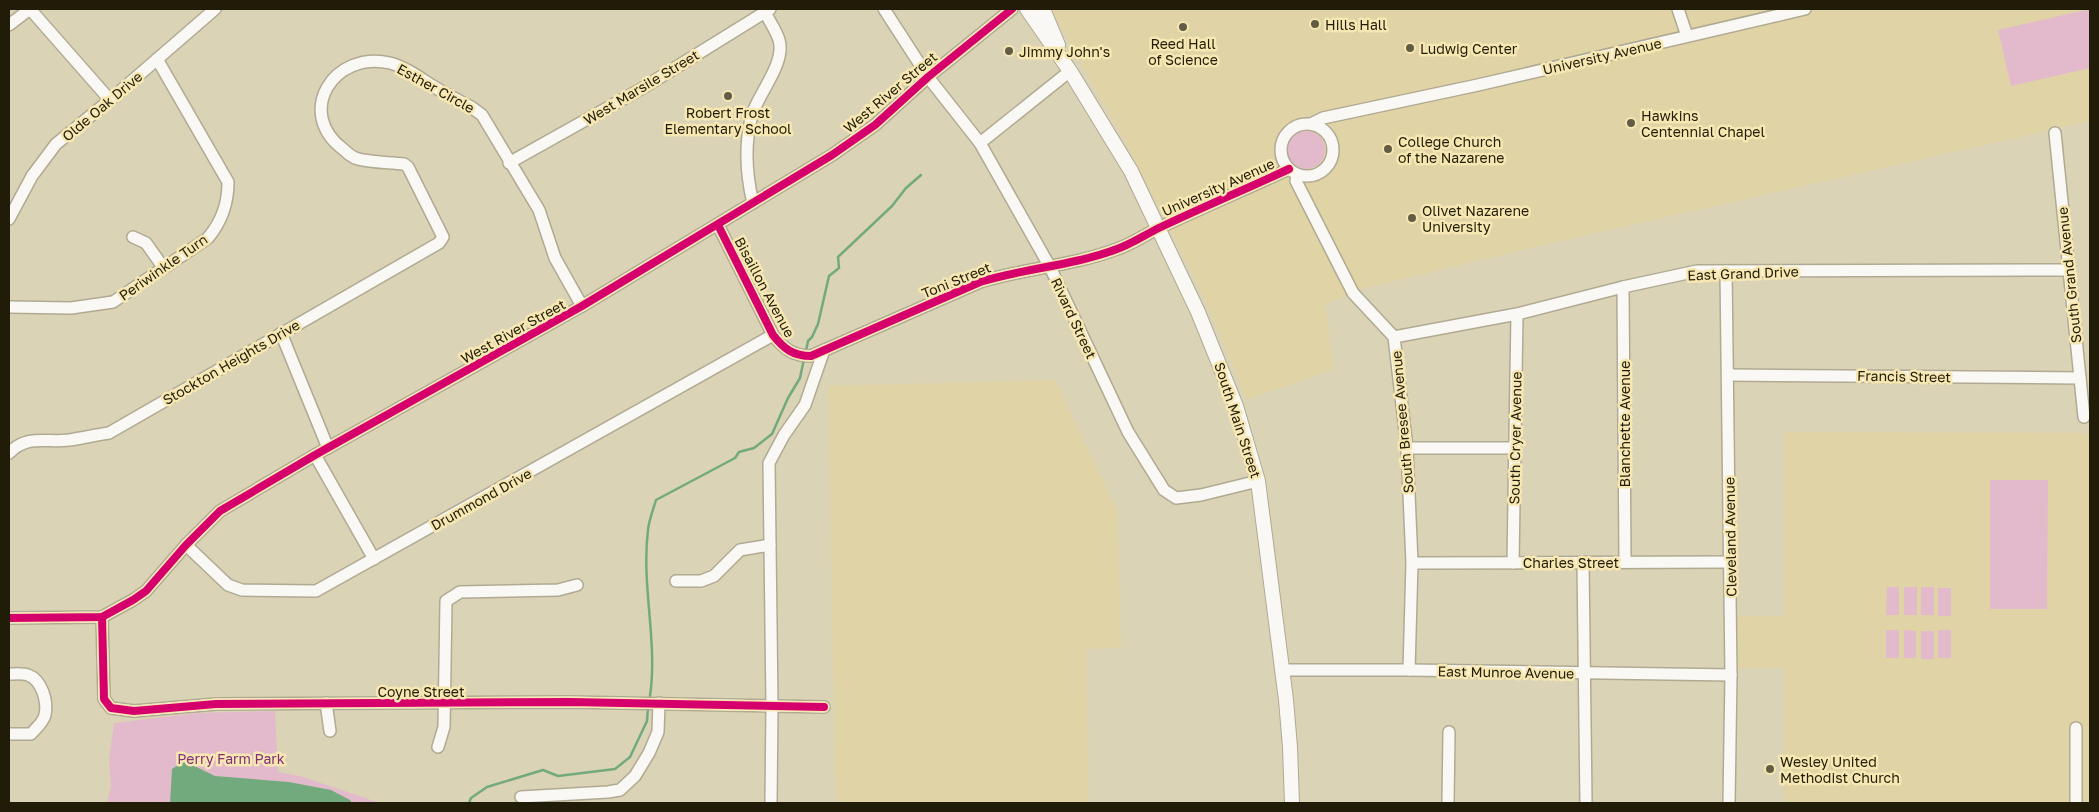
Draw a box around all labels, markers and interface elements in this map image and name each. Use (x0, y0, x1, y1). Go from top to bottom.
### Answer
place label: Hills Hall (1325, 16, 1387, 33)
marker: Hills Hall (1309, 18, 1321, 30)
marker: Reed Hall of Science (1177, 21, 1189, 33)
street label: University Avenue (1541, 34, 1663, 78)
place label: Reed Hall of Science (1148, 35, 1218, 68)
place label: Ludwig Center (1420, 40, 1518, 57)
marker: Ludwig Center (1404, 42, 1416, 54)
place label: Jimmy John's (1019, 43, 1110, 60)
marker: Jimmy John's (1003, 45, 1015, 57)
street label: West Marsile Street (580, 46, 702, 128)
street label: West River Street (840, 48, 940, 136)
street label: Esther Circle (394, 60, 478, 116)
street label: Olde Oak Drive (58, 68, 146, 144)
marker: Robert Frost Elementary School (722, 90, 734, 102)
place label: Robert Frost Elementary School (664, 104, 792, 137)
place label: Hawkins Centennial Chapel (1641, 107, 1765, 140)
marker: Hawkins Centennial Chapel (1625, 117, 1637, 129)
place label: College Church of the Nazarene (1398, 133, 1504, 166)
marker: College Church of the Nazarene (1382, 143, 1394, 155)
street label: University Avenue (1159, 155, 1277, 219)
place label: Olivet Nazarene University (1422, 202, 1529, 235)
street label: South Grand Avenue (2053, 206, 2085, 344)
marker: Olivet Nazarene University (1406, 212, 1418, 224)
street label: Periwinkle Turn (116, 230, 210, 304)
street label: Bisaillon Avenue (731, 234, 799, 340)
street label: Toni Street (919, 258, 993, 302)
street label: East Grand Drive (1687, 263, 1799, 283)
street label: Rivard Street (1048, 275, 1100, 361)
street label: West River Street (458, 295, 568, 367)
street label: Stockton Heights Drive (159, 316, 303, 408)
street label: South Bresee Avenue (1387, 350, 1417, 494)
street label: South Main Street (1211, 360, 1265, 480)
street label: Blanchette Avenue (1616, 361, 1633, 487)
street label: Francis Street (1857, 367, 1951, 385)
street label: South Cryer Avenue (1505, 371, 1525, 505)
street label: Drummond Drive (428, 464, 534, 534)
street label: Cleveland Avenue (1720, 477, 1740, 597)
street label: Charles Street (1523, 554, 1619, 571)
street label: East Munroe Avenue (1438, 662, 1574, 682)
street label: Coyne Street (377, 683, 465, 700)
park label: Perry Farm Park (177, 750, 285, 767)
place label: Wesley United Methodist Church (1780, 753, 1900, 786)
marker: Wesley United Methodist Church (1764, 763, 1776, 775)

